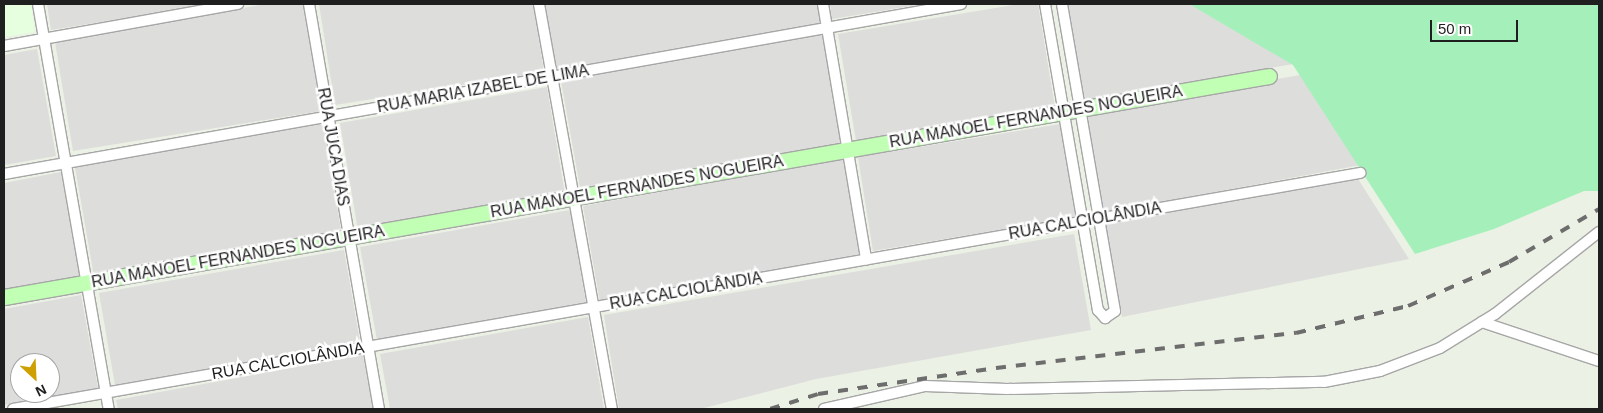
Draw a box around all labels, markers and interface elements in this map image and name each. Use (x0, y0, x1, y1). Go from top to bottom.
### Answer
scale bar (1433, 10, 1520, 42)
text: 50 m (1438, 20, 1471, 37)
street label: RUA MARIA IZABEL DE LIMA (375, 61, 591, 117)
street label: RUA MANOEL FERNANDES NOGUEIRA (887, 82, 1185, 152)
street label: RUA JUCA DIAS (313, 85, 353, 209)
street label: RUA MANOEL FERNANDES NOGUEIRA (488, 152, 786, 222)
street label: RUA CALCIOLÂNDIA (1007, 198, 1163, 244)
street label: RUA MANOEL FERNANDES NOGUEIRA (89, 222, 387, 292)
street label: RUA CALCIOLÂNDIA (608, 268, 764, 314)
street label: RUA CALCIOLÂNDIA (210, 338, 366, 384)
north arrow (10, 353, 60, 403)
text: N (33, 381, 49, 400)

